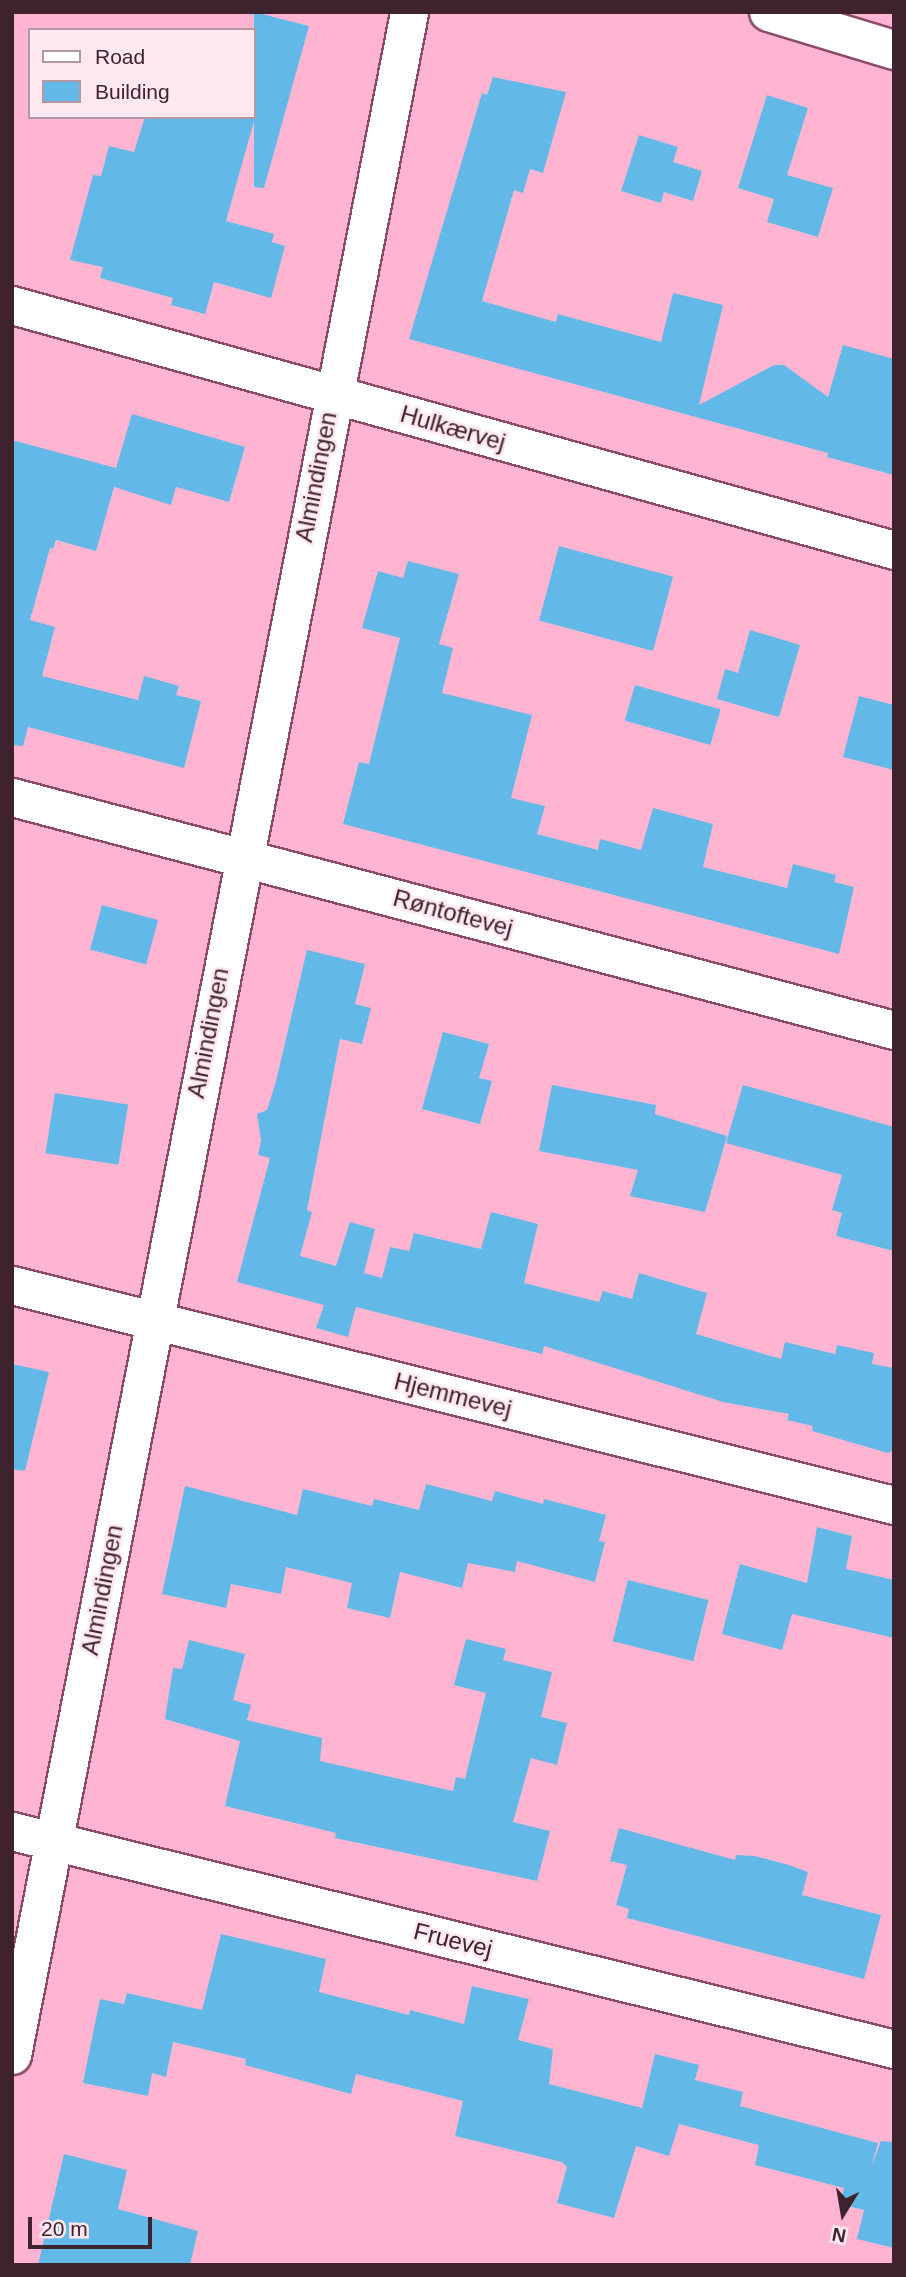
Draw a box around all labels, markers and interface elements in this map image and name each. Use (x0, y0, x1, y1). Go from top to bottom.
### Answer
legend (28, 28, 256, 119)
text: Road (95, 45, 145, 68)
text: Building (95, 80, 170, 103)
street label: Hulkærvej (397, 399, 509, 457)
street label: Almindingen (289, 409, 343, 545)
street label: Røntoftevej (390, 883, 516, 943)
street label: Almindingen (181, 965, 235, 1101)
street label: Hjemmevej (391, 1367, 515, 1423)
street label: Almindingen (75, 1522, 129, 1658)
street label: Fruevej (411, 1916, 495, 1964)
north arrow (808, 2179, 878, 2249)
scale bar (32, 2204, 156, 2248)
text: 20 m (41, 2217, 88, 2240)
text: N (830, 2223, 848, 2247)

